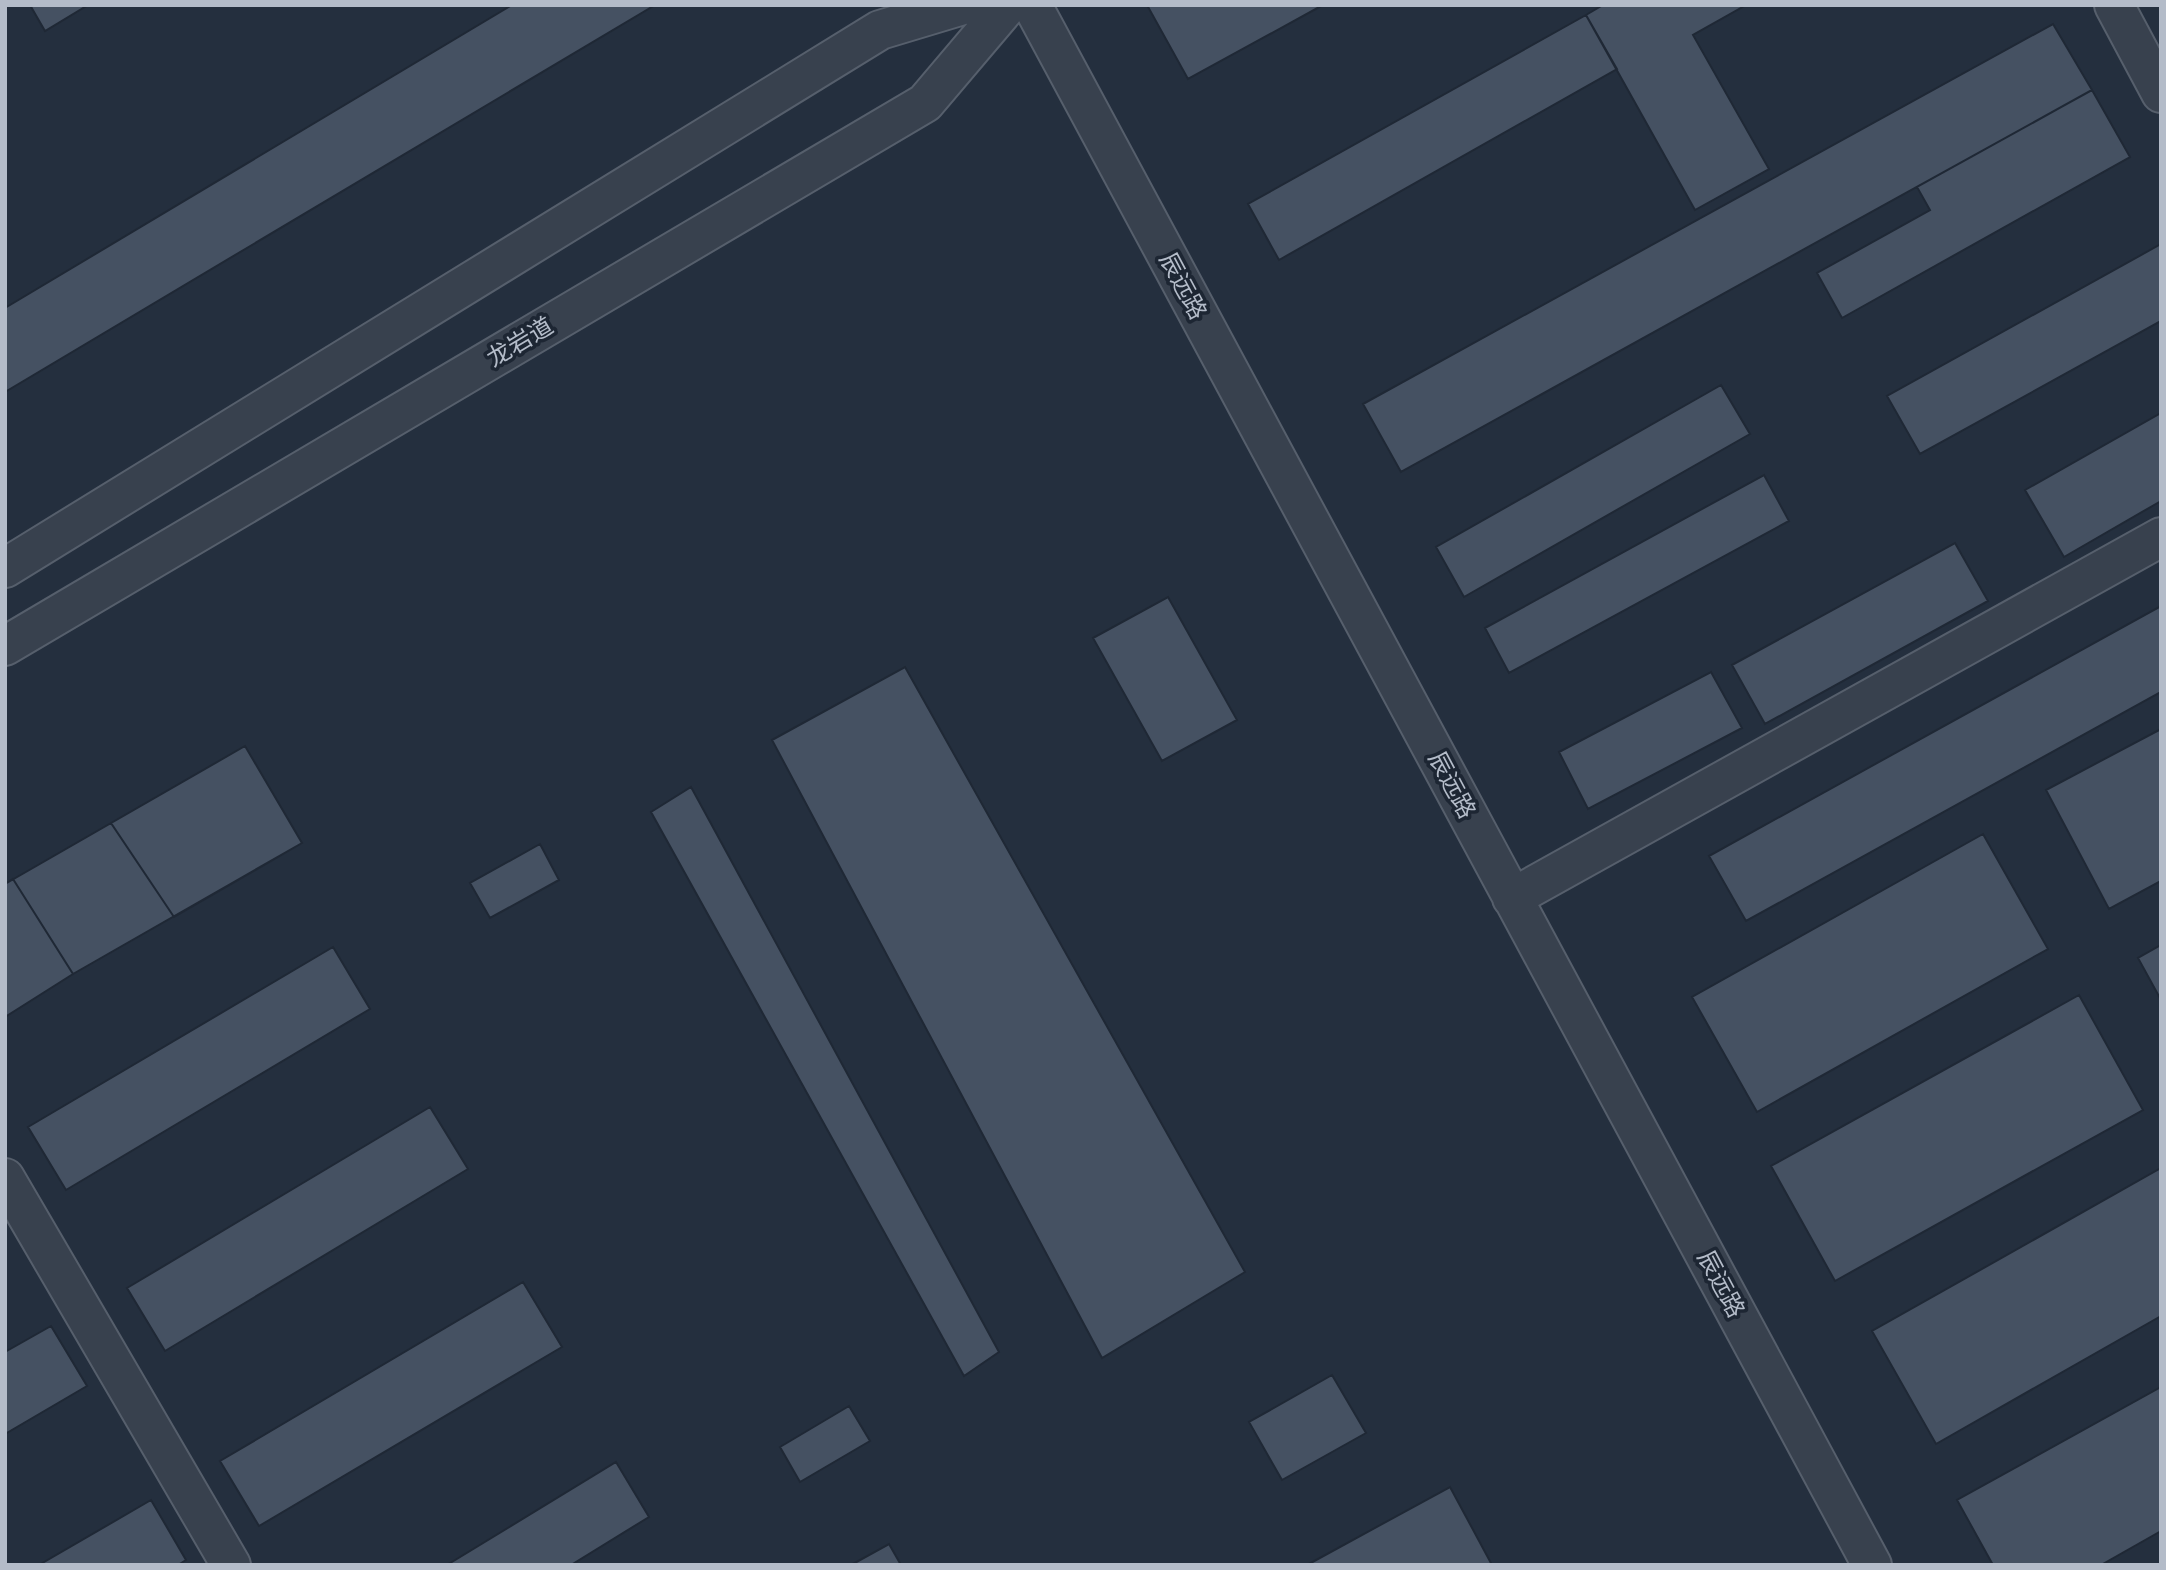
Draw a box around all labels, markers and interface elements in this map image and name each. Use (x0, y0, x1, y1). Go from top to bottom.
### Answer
street label: 辰远路 (1155, 248, 1212, 324)
street label: 龙岩道 (482, 311, 558, 372)
street label: 辰远路 (1424, 747, 1481, 823)
street label: 辰远路 (1693, 1246, 1750, 1322)

